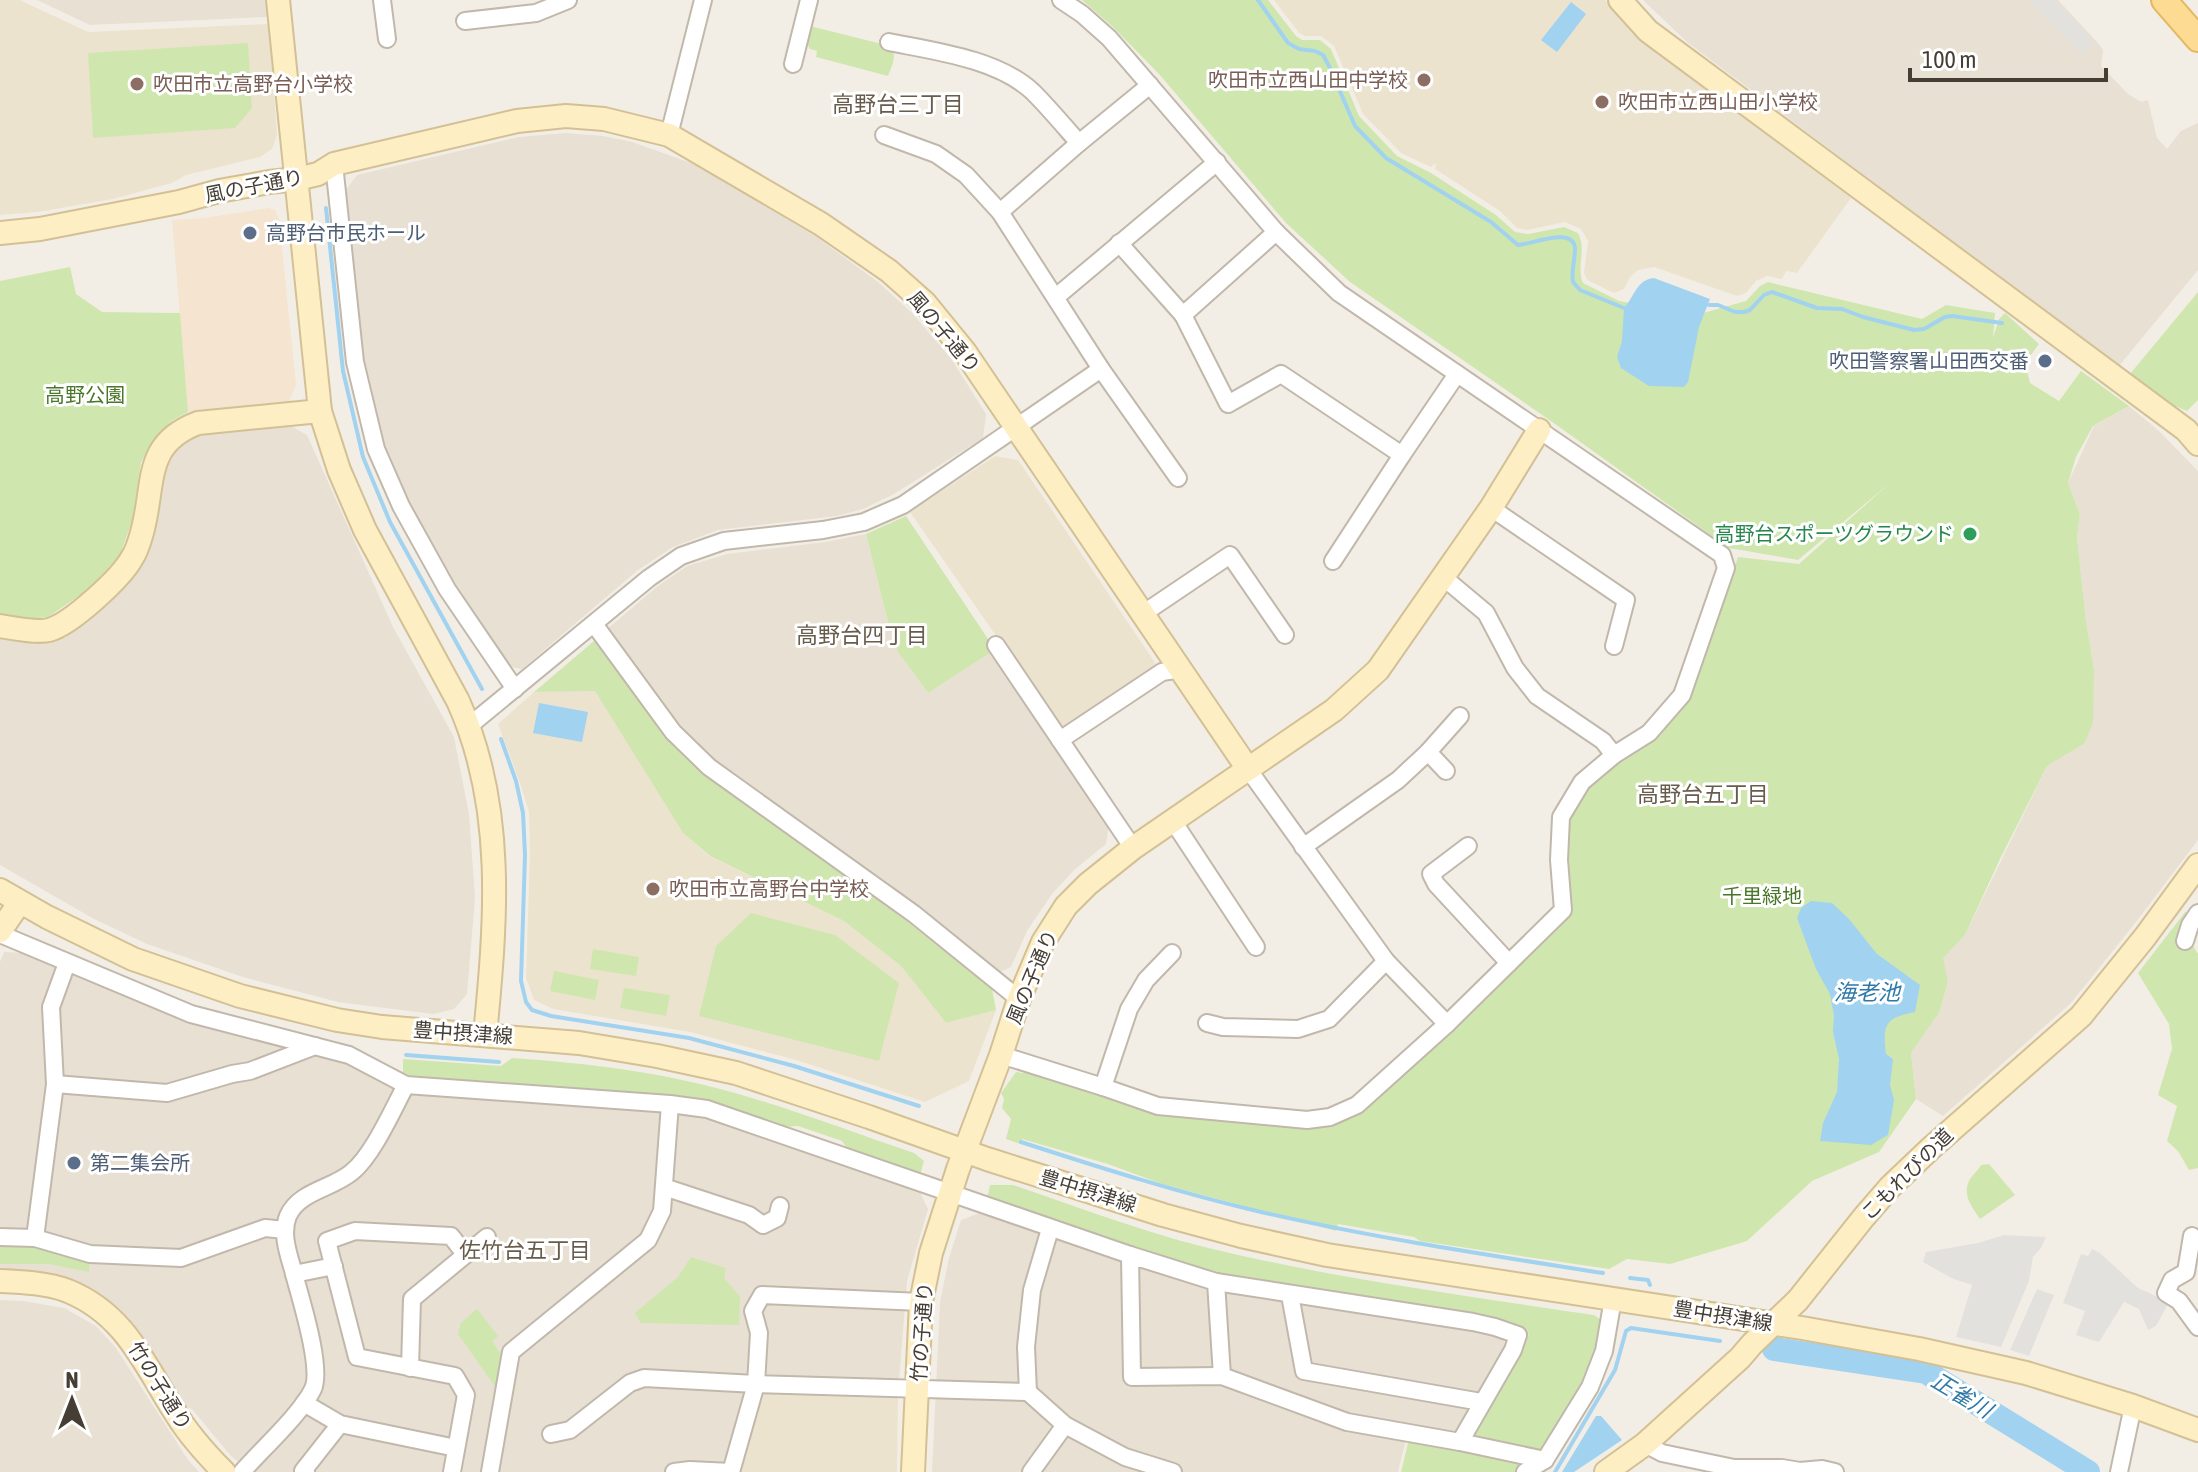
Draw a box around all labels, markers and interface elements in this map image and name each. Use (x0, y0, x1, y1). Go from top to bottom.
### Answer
scale bar (1910, 32, 2106, 82)
text: 100 m (1922, 46, 1976, 73)
place label: 吹田市立西山田中学校 (1208, 68, 1408, 91)
marker: 吹田市立西山田中学校 (1415, 71, 1433, 89)
place label: 吹田市立高野台小学校 (153, 72, 353, 95)
marker: 吹田市立高野台小学校 (128, 75, 146, 93)
place label: 吹田市立西山田小学校 (1618, 90, 1818, 113)
district label: 高野台三丁目 (832, 91, 964, 117)
marker: 吹田市立西山田小学校 (1593, 93, 1611, 111)
street label: 風の子通り (203, 165, 305, 206)
place label: 高野台市民ホール (266, 221, 426, 244)
marker: 高野台市民ホール (241, 224, 259, 242)
street label: 風の子通り (903, 286, 985, 377)
place label: 吹田警察署山田西交番 (1829, 349, 2029, 372)
marker: 吹田警察署山田西交番 (2036, 352, 2054, 370)
park label: 高野公園 (45, 383, 125, 406)
place label: 高野台スポーツグラウンド (1714, 522, 1954, 545)
marker: 高野台スポーツグラウンド (1961, 525, 1979, 543)
district label: 高野台四丁目 (796, 622, 928, 648)
district label: 高野台五丁目 (1637, 781, 1769, 807)
place label: 吹田市立高野台中学校 (669, 877, 869, 900)
marker: 吹田市立高野台中学校 (644, 880, 662, 898)
park label: 千里緑地 (1722, 884, 1802, 907)
street label: 風の子通り (1001, 926, 1062, 1027)
water label: 海老池 (1834, 979, 1902, 1005)
street label: 豊中摂津線 (412, 1018, 514, 1047)
street label: こもれびの道 (1856, 1123, 1957, 1224)
place label: 第二集会所 (90, 1151, 190, 1174)
marker: 第二集会所 (65, 1154, 83, 1172)
street label: 豊中摂津線 (1037, 1165, 1139, 1216)
district label: 佐竹台五丁目 (459, 1237, 591, 1263)
street label: 竹の子通り (907, 1281, 936, 1383)
street label: 豊中摂津線 (1672, 1296, 1774, 1335)
street label: 竹の子通り (124, 1337, 197, 1434)
north arrow (32, 1360, 112, 1440)
text: N (66, 1367, 78, 1393)
water label: 正雀川 (1927, 1367, 1999, 1424)

